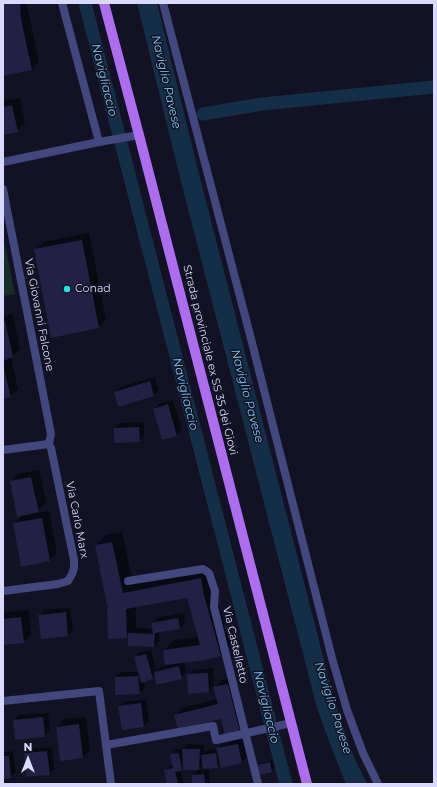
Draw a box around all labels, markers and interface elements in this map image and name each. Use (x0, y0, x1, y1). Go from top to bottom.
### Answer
water label: Naviglio Pavese (148, 33, 184, 131)
water label: Navigliaccio (88, 42, 120, 118)
street label: Via Giovanni Falcone (22, 258, 56, 372)
street label: Strada provinciale ex SS 35 dei Giovi (180, 264, 240, 456)
place label: Conad (75, 282, 111, 296)
marker: Conad (62, 284, 72, 294)
water label: Naviglio Pavese (228, 348, 266, 444)
water label: Navigliaccio (169, 356, 201, 432)
street label: Via Carlo Marx (63, 480, 91, 560)
street label: Via Castelletto (220, 605, 250, 685)
water label: Naviglio Pavese (311, 660, 355, 756)
water label: Navigliaccio (250, 669, 282, 745)
north arrow (8, 739, 48, 779)
text: N (24, 740, 32, 754)

